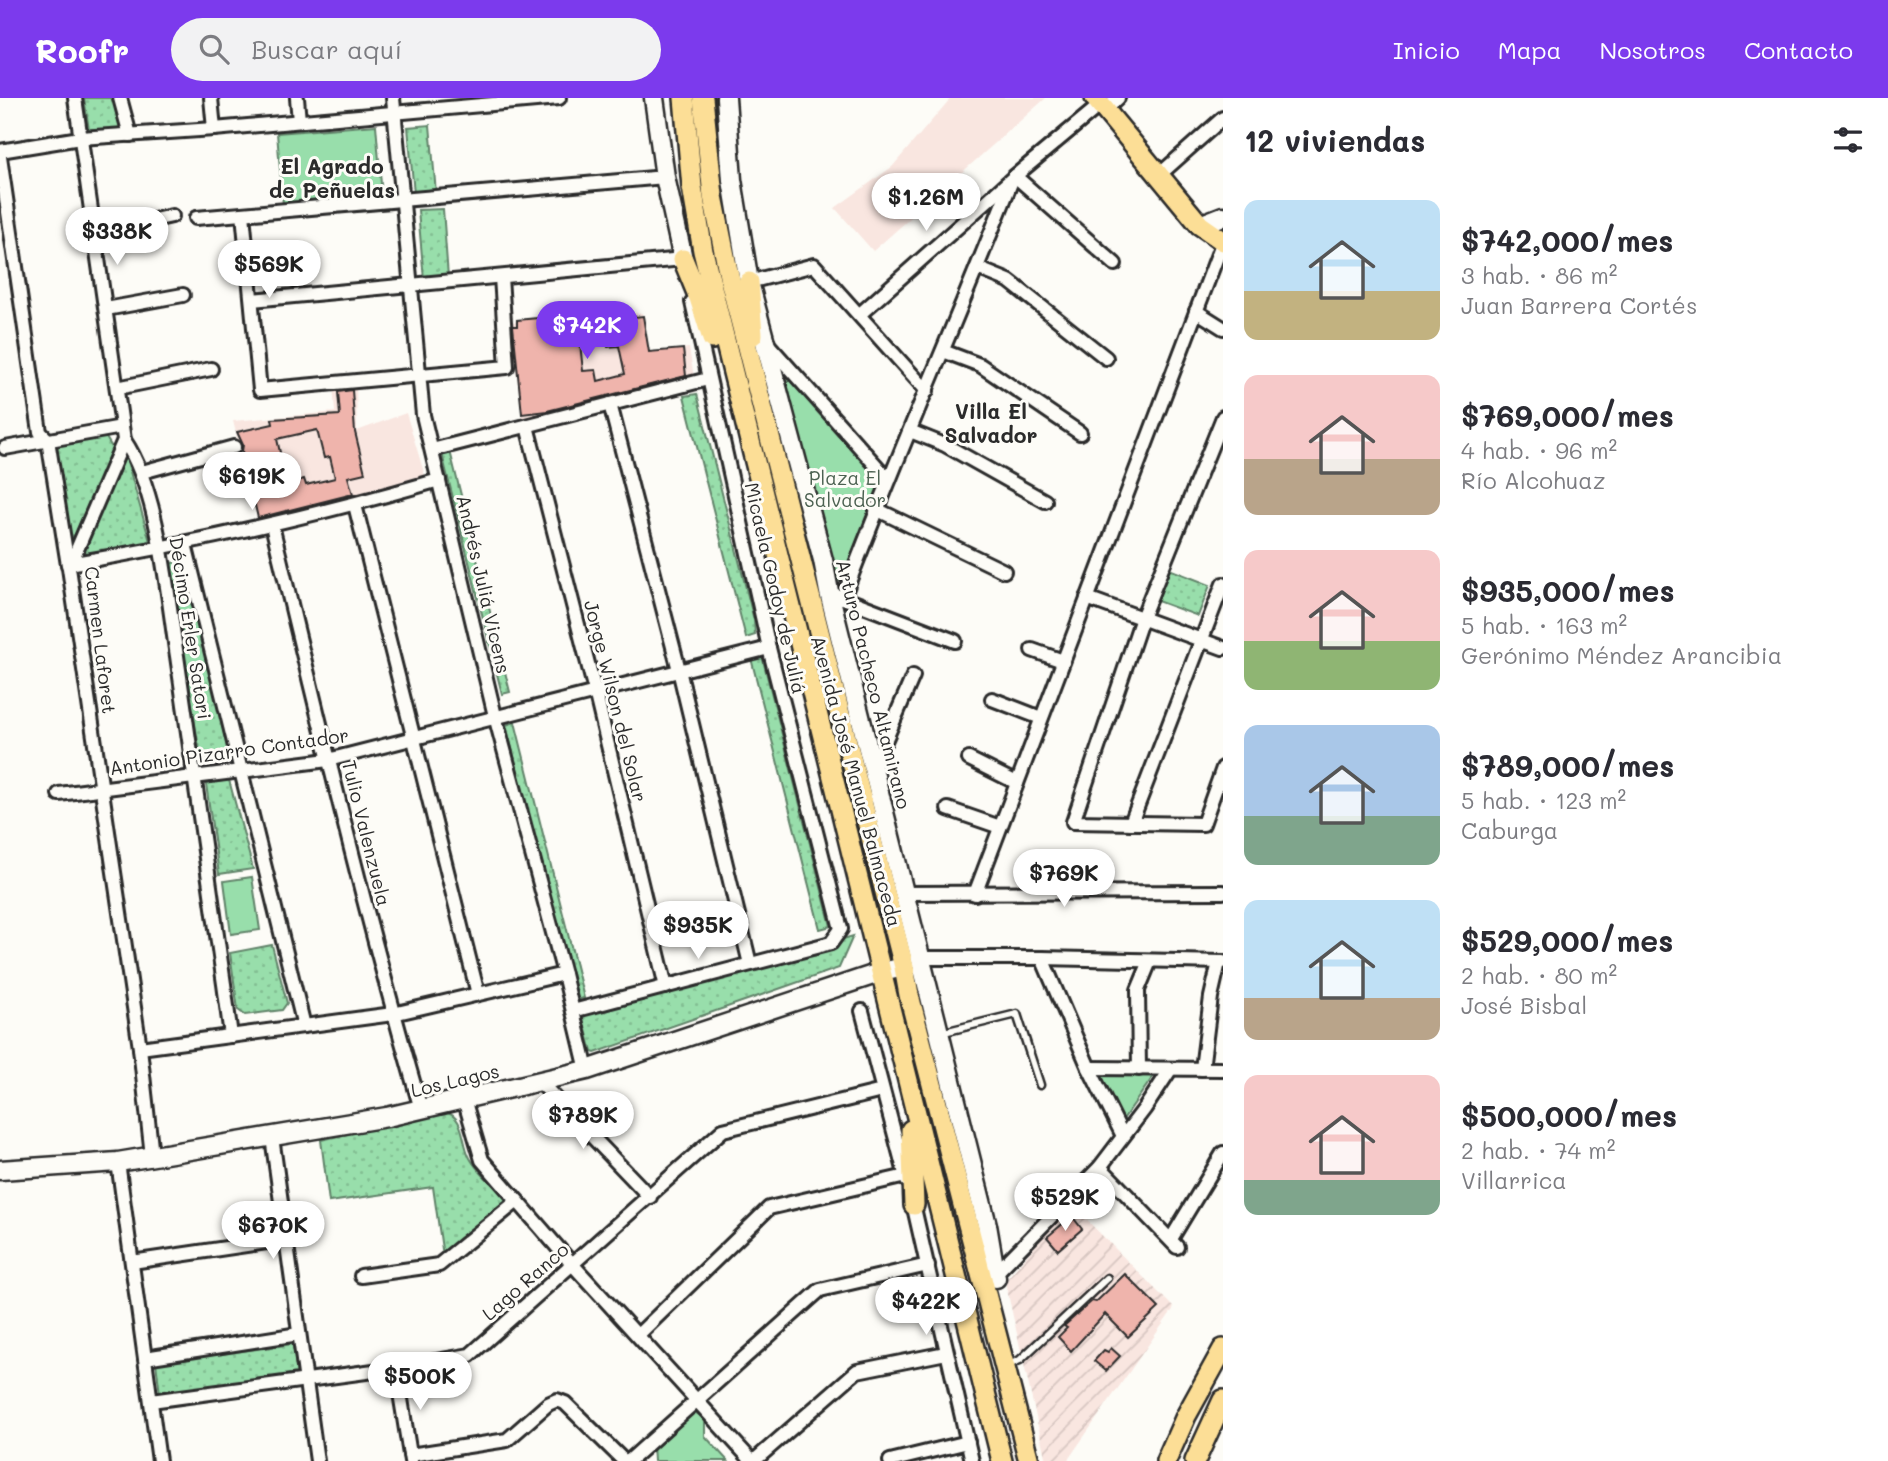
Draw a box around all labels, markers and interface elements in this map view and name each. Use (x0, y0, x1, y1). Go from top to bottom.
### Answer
search box (171, 18, 661, 81)
text: Roofr (35, 28, 129, 71)
icon: search (195, 30, 233, 68)
text: Buscar aquí (251, 32, 402, 66)
text: Inicio (1393, 34, 1460, 65)
text: Mapa (1498, 34, 1562, 65)
text: Nosotros (1600, 34, 1706, 65)
text: Contacto (1744, 34, 1853, 65)
text: 12 viviendas (1244, 120, 1425, 160)
icon: filters (1829, 121, 1867, 159)
district label: El Agrado de Peñuelas (269, 152, 395, 203)
pin: $1.26M (869, 174, 983, 233)
text: $1.26M (888, 181, 964, 211)
pin: $338K (68, 208, 166, 267)
text: $338K (81, 215, 153, 245)
text: $742,000/mes (1461, 220, 1673, 260)
icon: home (1300, 228, 1384, 312)
pin: $569K (220, 240, 318, 300)
text: $569K (234, 248, 304, 278)
text: 3 hab. · 86 m² (1461, 260, 1618, 290)
text: Juan Barrera Cortés (1461, 290, 1697, 320)
pin: $742K (538, 302, 636, 361)
text: $742K (552, 309, 622, 339)
text: $769,000/mes (1461, 395, 1674, 435)
district label: Villa El Salvador (945, 397, 1038, 448)
icon: home (1300, 403, 1384, 487)
text: 4 hab. · 96 m² (1461, 435, 1617, 465)
pin: $619K (203, 452, 301, 512)
text: $619K (218, 460, 286, 490)
park label: Plaza El Salvador (804, 465, 886, 512)
text: Río Alcohuaz (1461, 465, 1606, 495)
street label: Micaela Godoy de Juliá (740, 480, 812, 696)
street label: Andrés Juliá Vicens (451, 492, 517, 676)
street label: Décimo Erler Satori (164, 535, 218, 721)
street label: Arturo Pacheco Altamirano (831, 557, 917, 811)
street label: Carmen Laforet (80, 565, 122, 715)
text: $935,000/mes (1461, 570, 1675, 610)
icon: home (1300, 578, 1384, 662)
street label: Jorge Wilson del Solar (579, 597, 653, 805)
text: 5 hab. · 163 m² (1461, 610, 1627, 640)
street label: Avenida José Manuel Balmaceda (806, 632, 908, 930)
text: Gerónimo Méndez Arancibia (1461, 640, 1782, 670)
street label: Antonio Pizarro Contador (108, 722, 350, 780)
text: $789,000/mes (1461, 745, 1674, 785)
icon: home (1300, 753, 1384, 837)
street label: Tulio Valenzuela (337, 758, 397, 908)
text: 5 hab. · 123 m² (1461, 785, 1626, 815)
text: Caburga (1461, 815, 1558, 845)
pin: $769K (1015, 850, 1113, 909)
text: $769K (1029, 857, 1099, 887)
pin: $935K (649, 902, 747, 961)
text: $935K (663, 909, 733, 939)
text: $529,000/mes (1461, 920, 1673, 960)
icon: home (1300, 928, 1384, 1012)
text: 2 hab. · 80 m² (1461, 960, 1617, 990)
text: José Bisbal (1461, 990, 1587, 1020)
street label: Los Lagos (408, 1058, 502, 1102)
pin: $789K (534, 1091, 632, 1151)
text: $500,000/mes (1461, 1095, 1677, 1135)
text: $789K (548, 1099, 618, 1129)
icon: home (1300, 1103, 1384, 1187)
text: 2 hab. · 74 m² (1461, 1135, 1615, 1165)
text: Villarrica (1461, 1165, 1567, 1195)
pin: $529K (1016, 1174, 1114, 1233)
text: $529K (1030, 1181, 1100, 1211)
pin: $670K (224, 1202, 322, 1261)
text: $670K (238, 1209, 308, 1239)
street label: Lago Ranco (476, 1236, 574, 1326)
pin: $422K (877, 1278, 975, 1337)
text: $422K (891, 1285, 961, 1315)
pin: $500K (371, 1352, 469, 1412)
text: $500K (384, 1360, 456, 1390)

